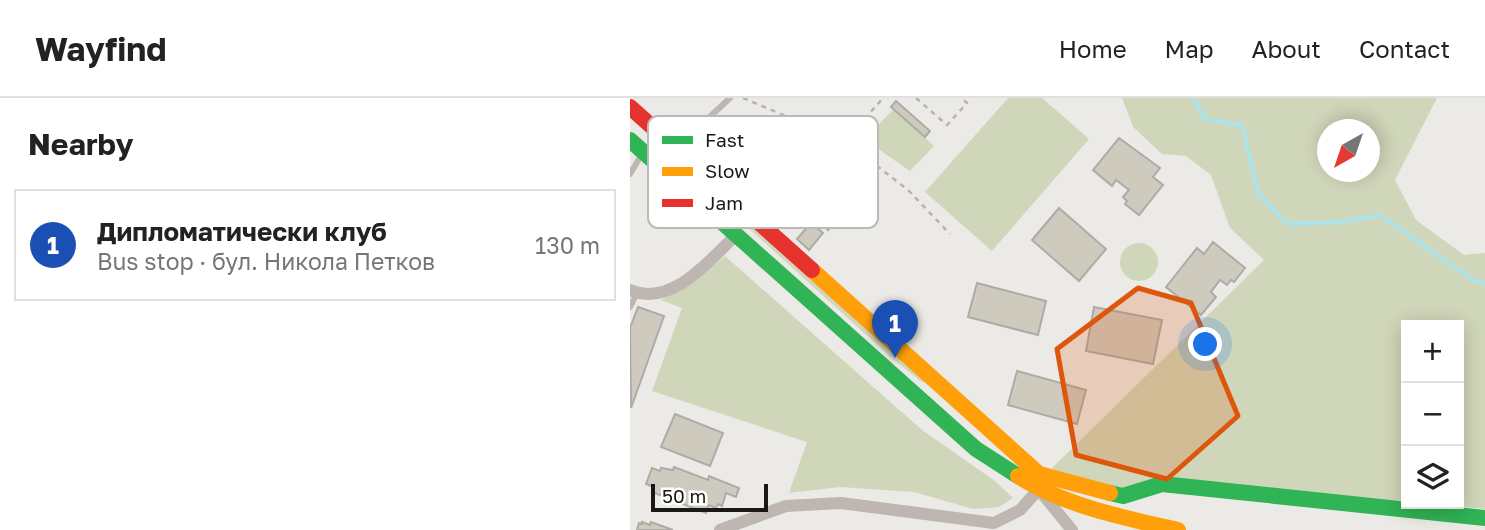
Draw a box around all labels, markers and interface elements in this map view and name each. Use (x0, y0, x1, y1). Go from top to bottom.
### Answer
text: Wayfind (35, 29, 166, 68)
text: Home (1059, 34, 1127, 63)
text: Map (1165, 34, 1214, 63)
text: About (1252, 34, 1321, 63)
text: Contact (1359, 34, 1450, 63)
legend (648, 116, 878, 228)
north arrow (1317, 119, 1380, 182)
text: Nearby (28, 126, 133, 162)
text: Fast (705, 128, 744, 151)
text: Slow (705, 159, 750, 182)
text: Jam (705, 191, 743, 214)
text: Дипломатически клуб (97, 216, 387, 247)
text: 1 (47, 231, 59, 259)
text: 130 m (535, 231, 600, 259)
text: Bus stop · бул. Никола Петков (97, 247, 435, 275)
pin: 1 (872, 300, 918, 358)
map controls (1401, 320, 1464, 509)
button: + (1401, 320, 1464, 383)
your location (1188, 327, 1222, 361)
button: − (1401, 383, 1464, 446)
button: layers (1401, 446, 1464, 509)
scale bar (651, 481, 768, 513)
text: 50 m (662, 484, 706, 507)

